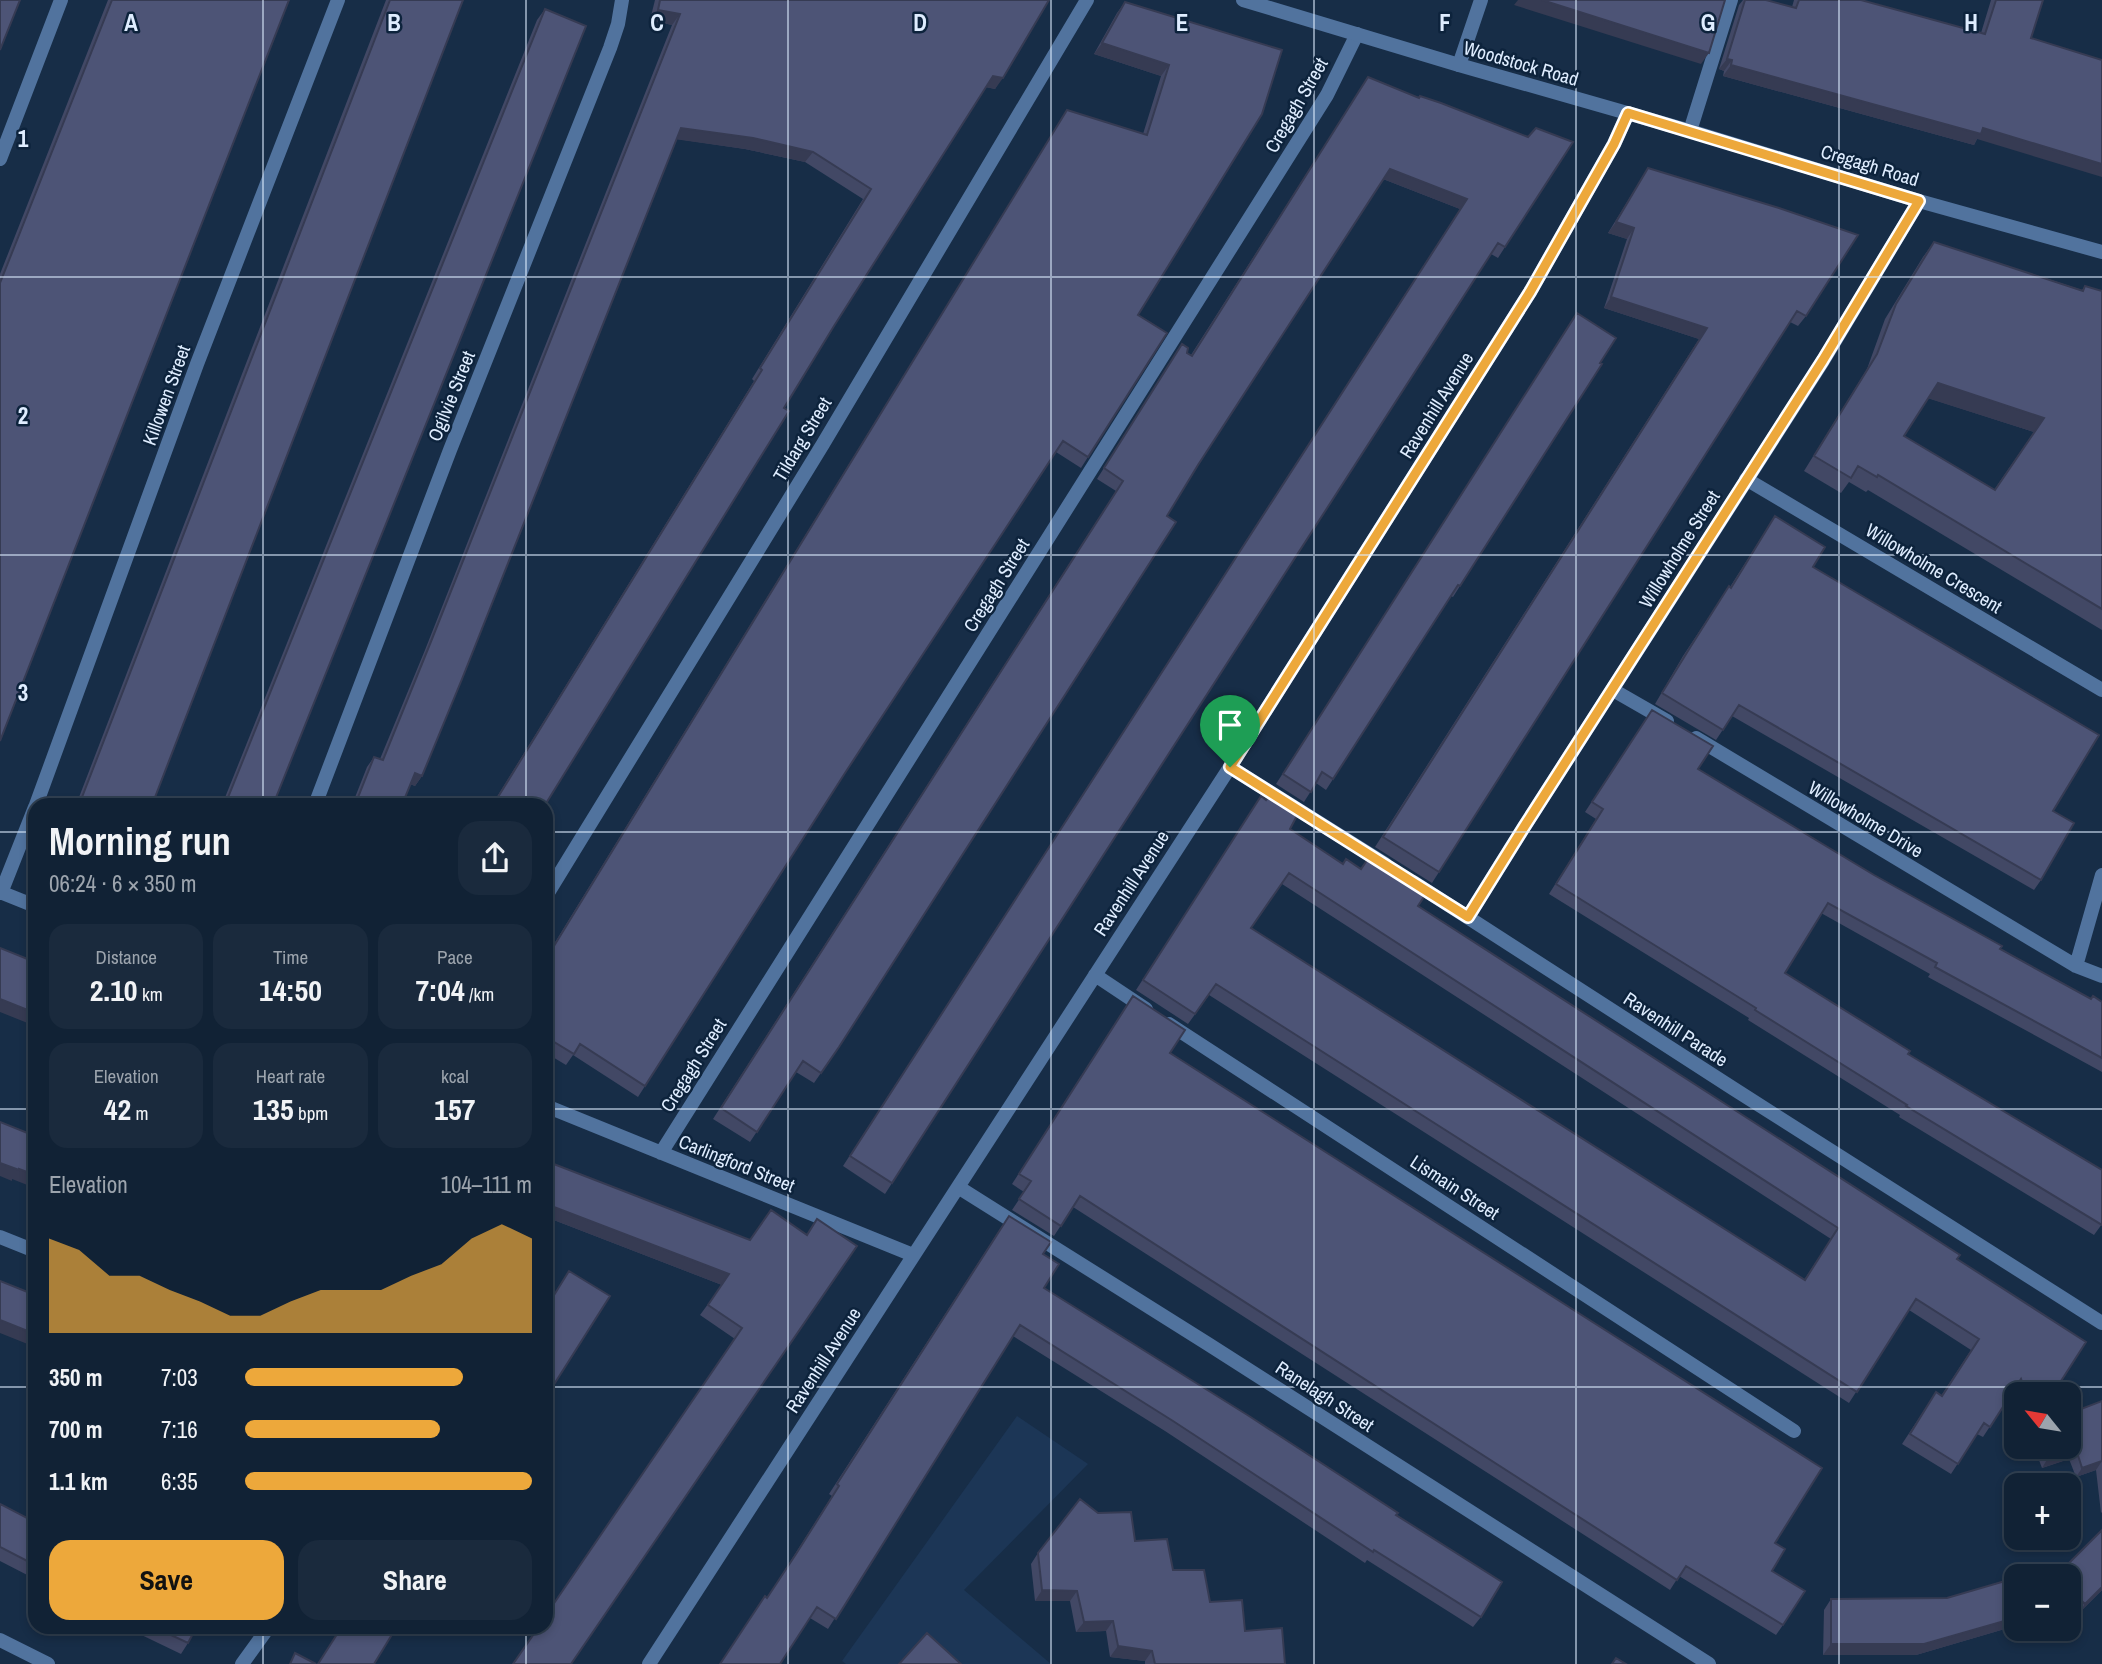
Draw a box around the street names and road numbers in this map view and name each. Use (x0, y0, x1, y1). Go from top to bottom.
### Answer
street label: Woodstock Road (1461, 34, 1581, 92)
street label: Cregagh Street (1258, 52, 1334, 157)
street label: Cregagh Road (1818, 138, 1922, 192)
street label: Killowen Street (136, 341, 196, 449)
street label: Ogilvie Street (421, 346, 481, 445)
street label: Ravenhill Avenue (1393, 347, 1479, 463)
street label: Tildarg Street (767, 391, 838, 486)
street label: Willowholme Street (1632, 485, 1726, 613)
street label: Willowholme Crescent (1861, 517, 2008, 619)
street label: Cregagh Street (957, 533, 1035, 637)
street label: Willowholme Drive (1804, 774, 1928, 864)
street label: Ravenhill Avenue (1087, 825, 1175, 941)
street label: Ravenhill Parade (1619, 986, 1733, 1072)
street label: Cregagh Street (654, 1013, 732, 1117)
street label: Carlingford Street (675, 1128, 799, 1198)
street label: Lismain Street (1405, 1149, 1505, 1226)
street label: Ravenhill Avenue (779, 1302, 867, 1418)
street label: Ranelagh Street (1271, 1354, 1380, 1438)

